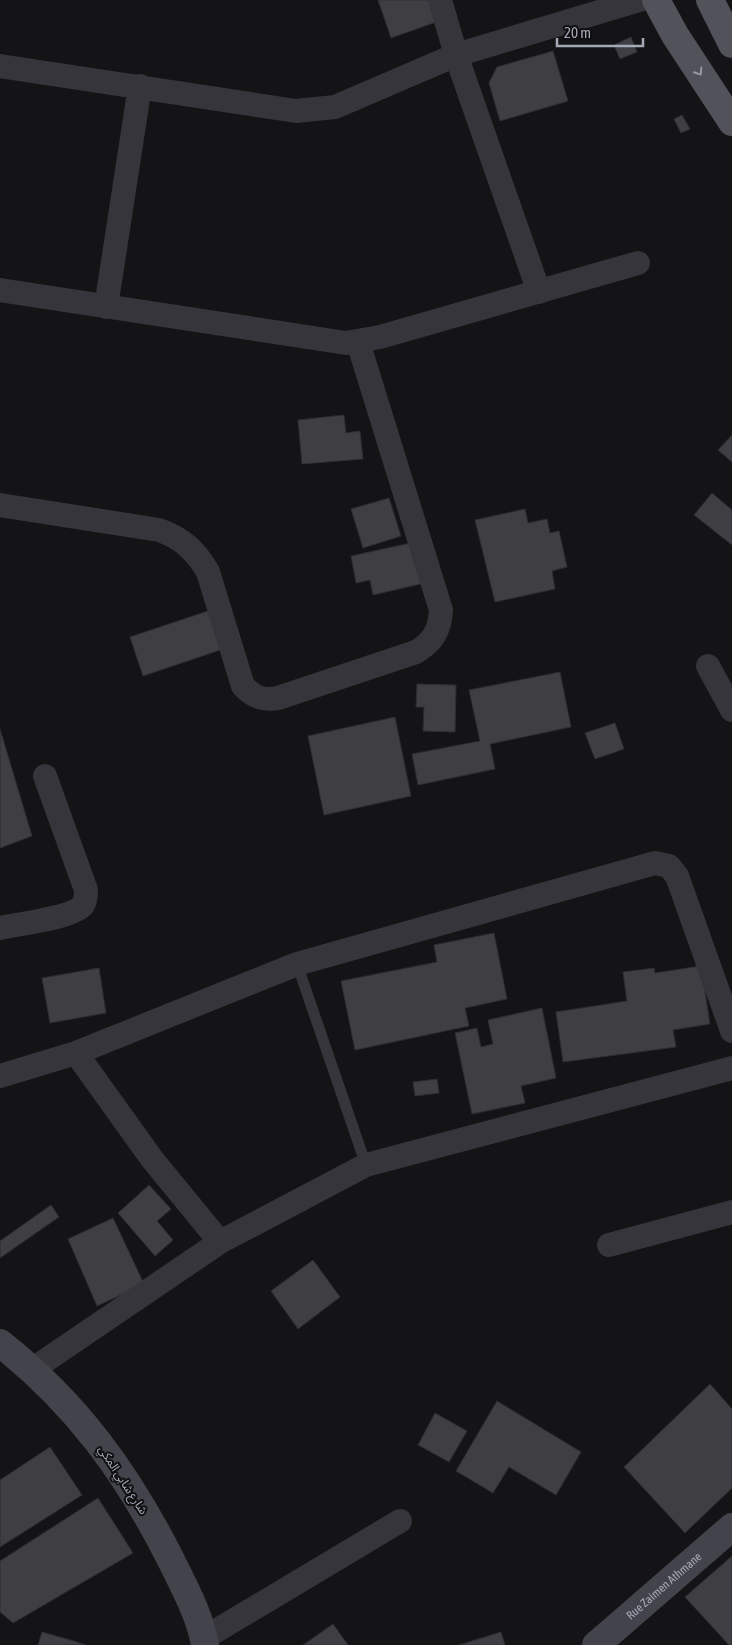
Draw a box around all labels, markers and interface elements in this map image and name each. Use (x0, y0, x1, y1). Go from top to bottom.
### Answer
scale bar (557, 15, 643, 47)
text: 20 m (564, 24, 591, 41)
one-way arrow (693, 66, 702, 76)
street label: شارع شابي المكي (93, 1443, 151, 1519)
street label: Rue Zaimen Athmane (624, 1550, 704, 1622)

